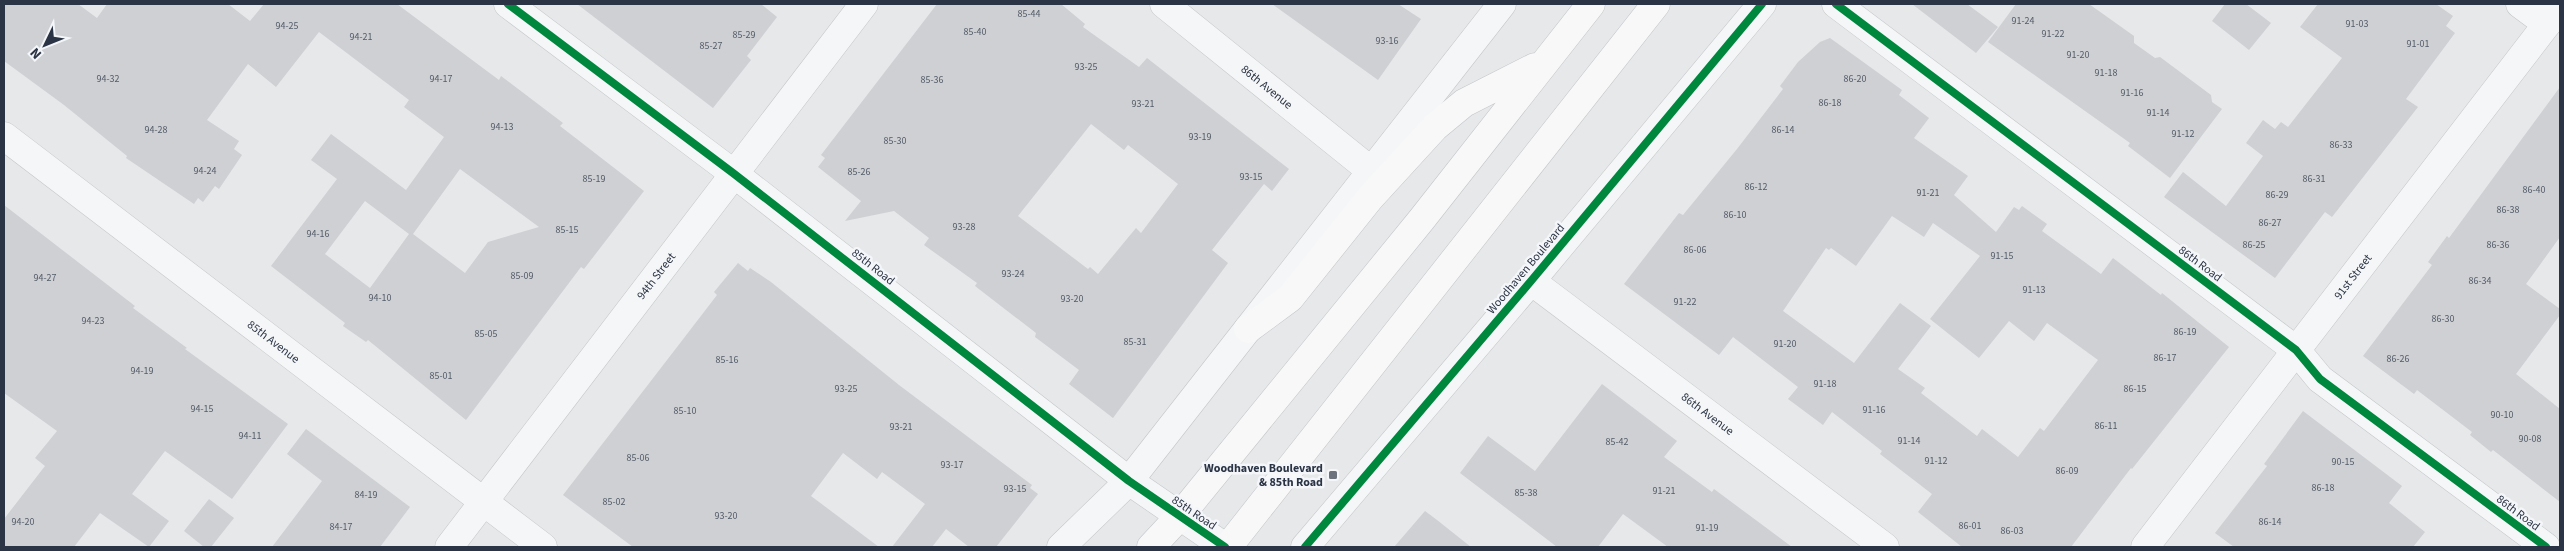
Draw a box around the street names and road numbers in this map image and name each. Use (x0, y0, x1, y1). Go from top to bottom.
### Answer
street label: 86th Avenue (1237, 61, 1296, 113)
street label: Woodhaven Boulevard (1483, 220, 1569, 318)
street label: 86th Road (2175, 242, 2225, 286)
street label: 85th Road (848, 245, 898, 289)
street label: 94th Street (633, 249, 680, 303)
street label: 91st Street (2330, 250, 2376, 303)
street label: 85th Avenue (244, 316, 303, 367)
street label: 86th Avenue (1678, 388, 1738, 439)
street label: 86th Road (2493, 491, 2543, 535)
street label: 85th Road (1168, 492, 1220, 534)

